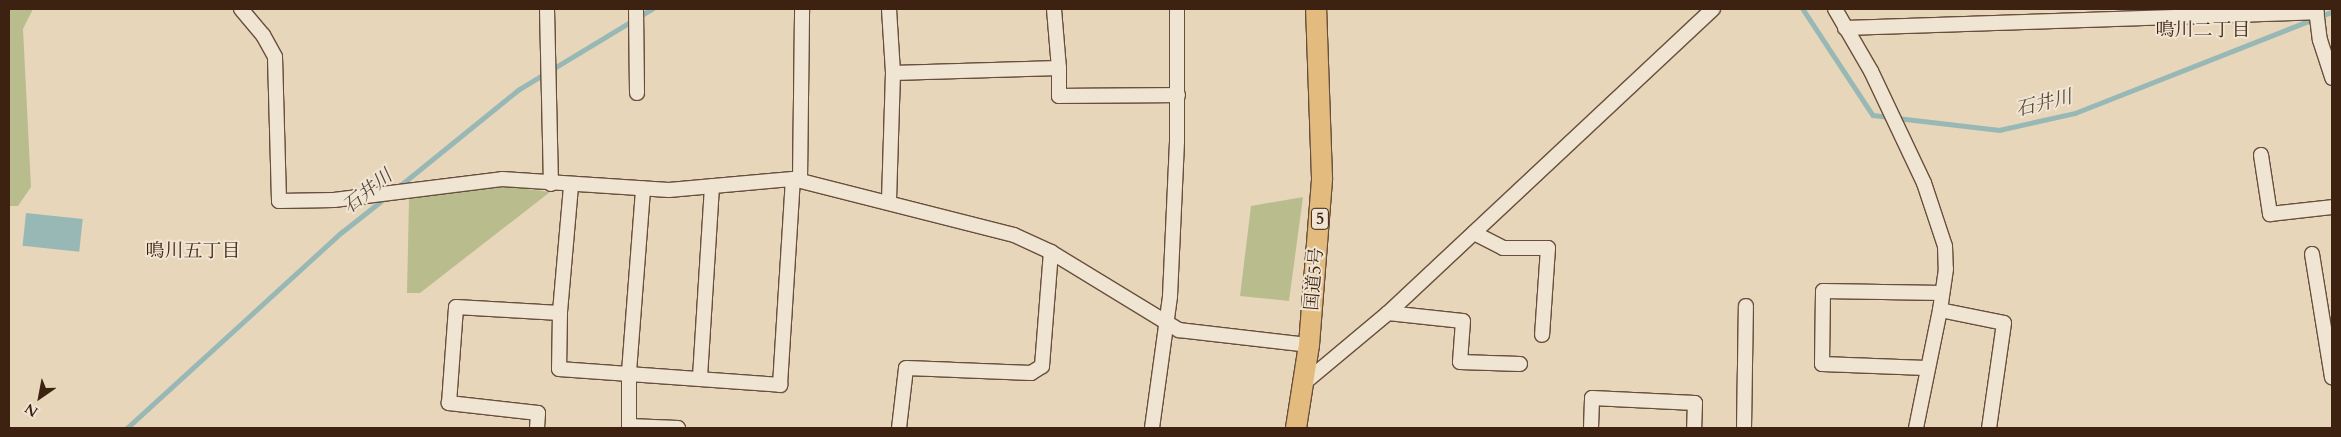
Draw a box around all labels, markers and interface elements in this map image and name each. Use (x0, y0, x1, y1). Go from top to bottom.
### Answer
district label: 鳴川二丁目 (2156, 20, 2250, 42)
water label: 石井川 (2014, 86, 2074, 122)
water label: 石井川 (339, 165, 397, 219)
road number: 5 (1310, 205, 1330, 232)
district label: 鳴川五丁目 (146, 241, 240, 263)
street label: 国道5号 (1301, 247, 1329, 311)
north arrow (15, 372, 65, 422)
text: N (21, 399, 42, 421)

